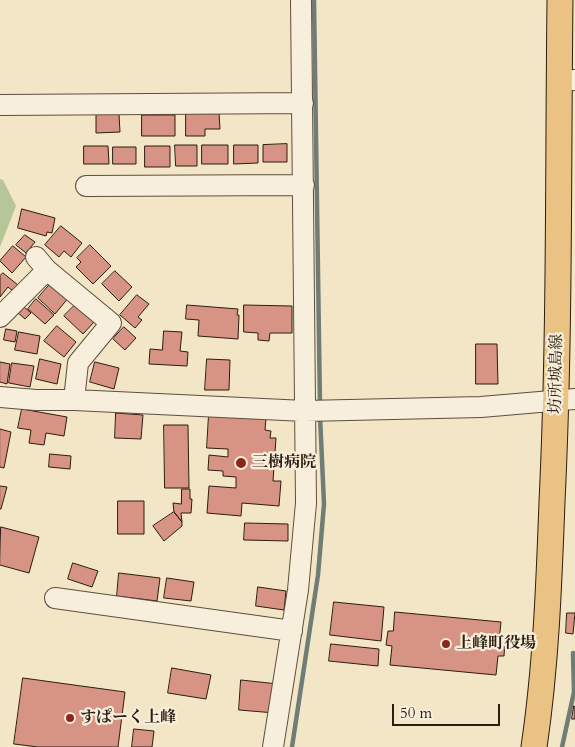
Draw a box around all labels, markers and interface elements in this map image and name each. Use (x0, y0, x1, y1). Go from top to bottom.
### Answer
street label: 坊所城島線 (547, 334, 567, 414)
place label: 三樹病院 (252, 453, 316, 473)
marker: 三樹病院 (234, 456, 248, 470)
place label: 上峰町役場 (456, 634, 536, 654)
marker: 上峰町役場 (440, 638, 452, 650)
scale bar (395, 694, 502, 726)
text: 50 m (400, 703, 432, 723)
place label: すぱーく上峰 (80, 708, 176, 728)
marker: すぱーく上峰 (64, 712, 76, 724)

